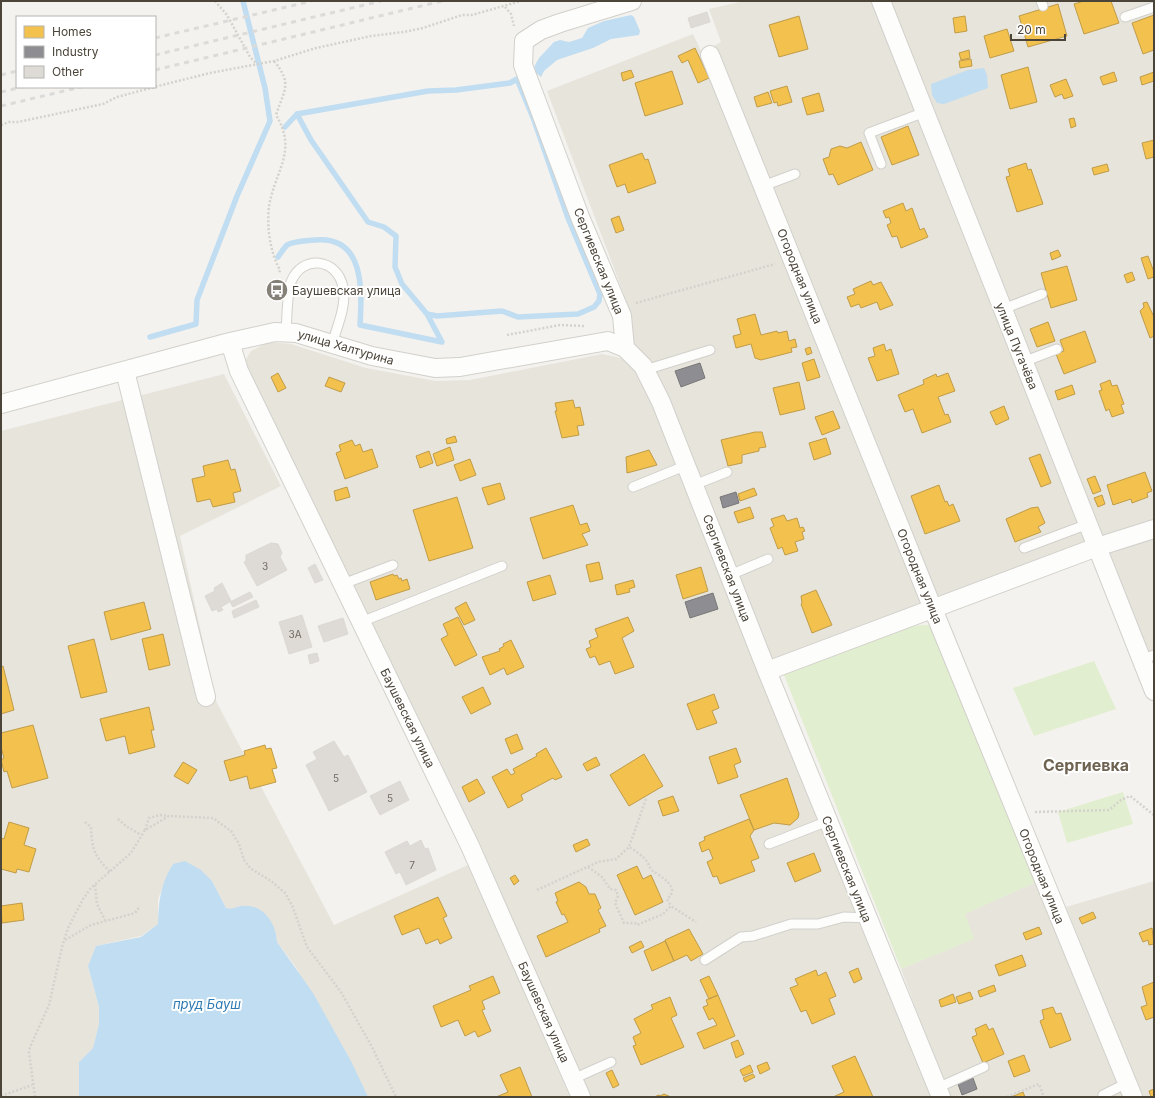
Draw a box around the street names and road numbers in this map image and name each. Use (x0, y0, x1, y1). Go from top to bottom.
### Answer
street label: Сергиевская улица (571, 206, 627, 316)
street label: Огородная улица (774, 226, 826, 326)
street label: улица Пугачёва (993, 300, 1041, 392)
street label: улица Халтурина (296, 326, 396, 368)
street label: Сергиевская улица (700, 512, 754, 624)
street label: Огородная улица (894, 526, 946, 626)
street label: Баушевская улица (377, 666, 439, 770)
street label: Сергиевская улица (819, 814, 875, 924)
street label: Огородная улица (1016, 826, 1068, 926)
street label: Баушевская улица (515, 959, 573, 1065)

